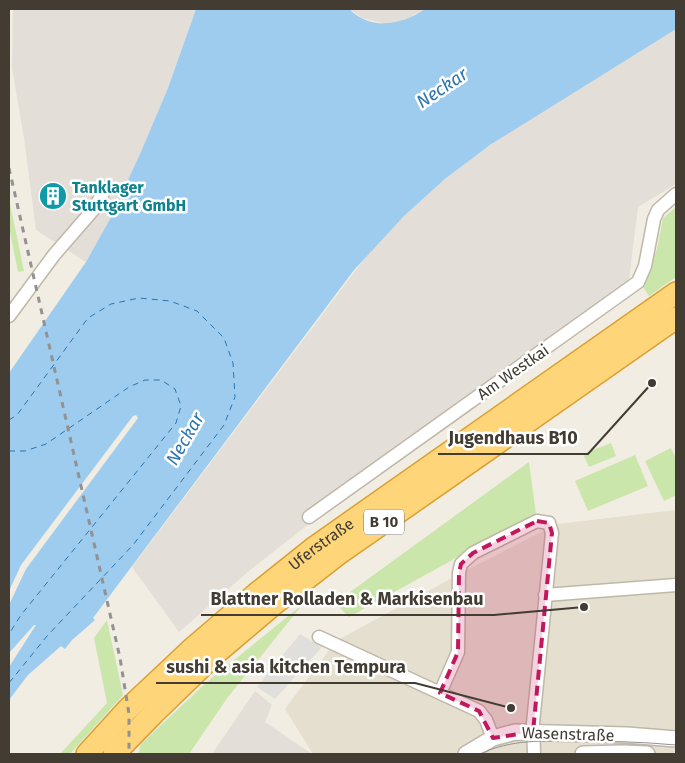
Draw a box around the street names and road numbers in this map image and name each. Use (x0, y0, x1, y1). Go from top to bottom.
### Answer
street label: Am Westkai (473, 340, 553, 404)
road number: B 10 (364, 510, 404, 534)
street label: Uferstraße (284, 513, 357, 574)
street label: Wasenstraße (521, 723, 615, 745)

